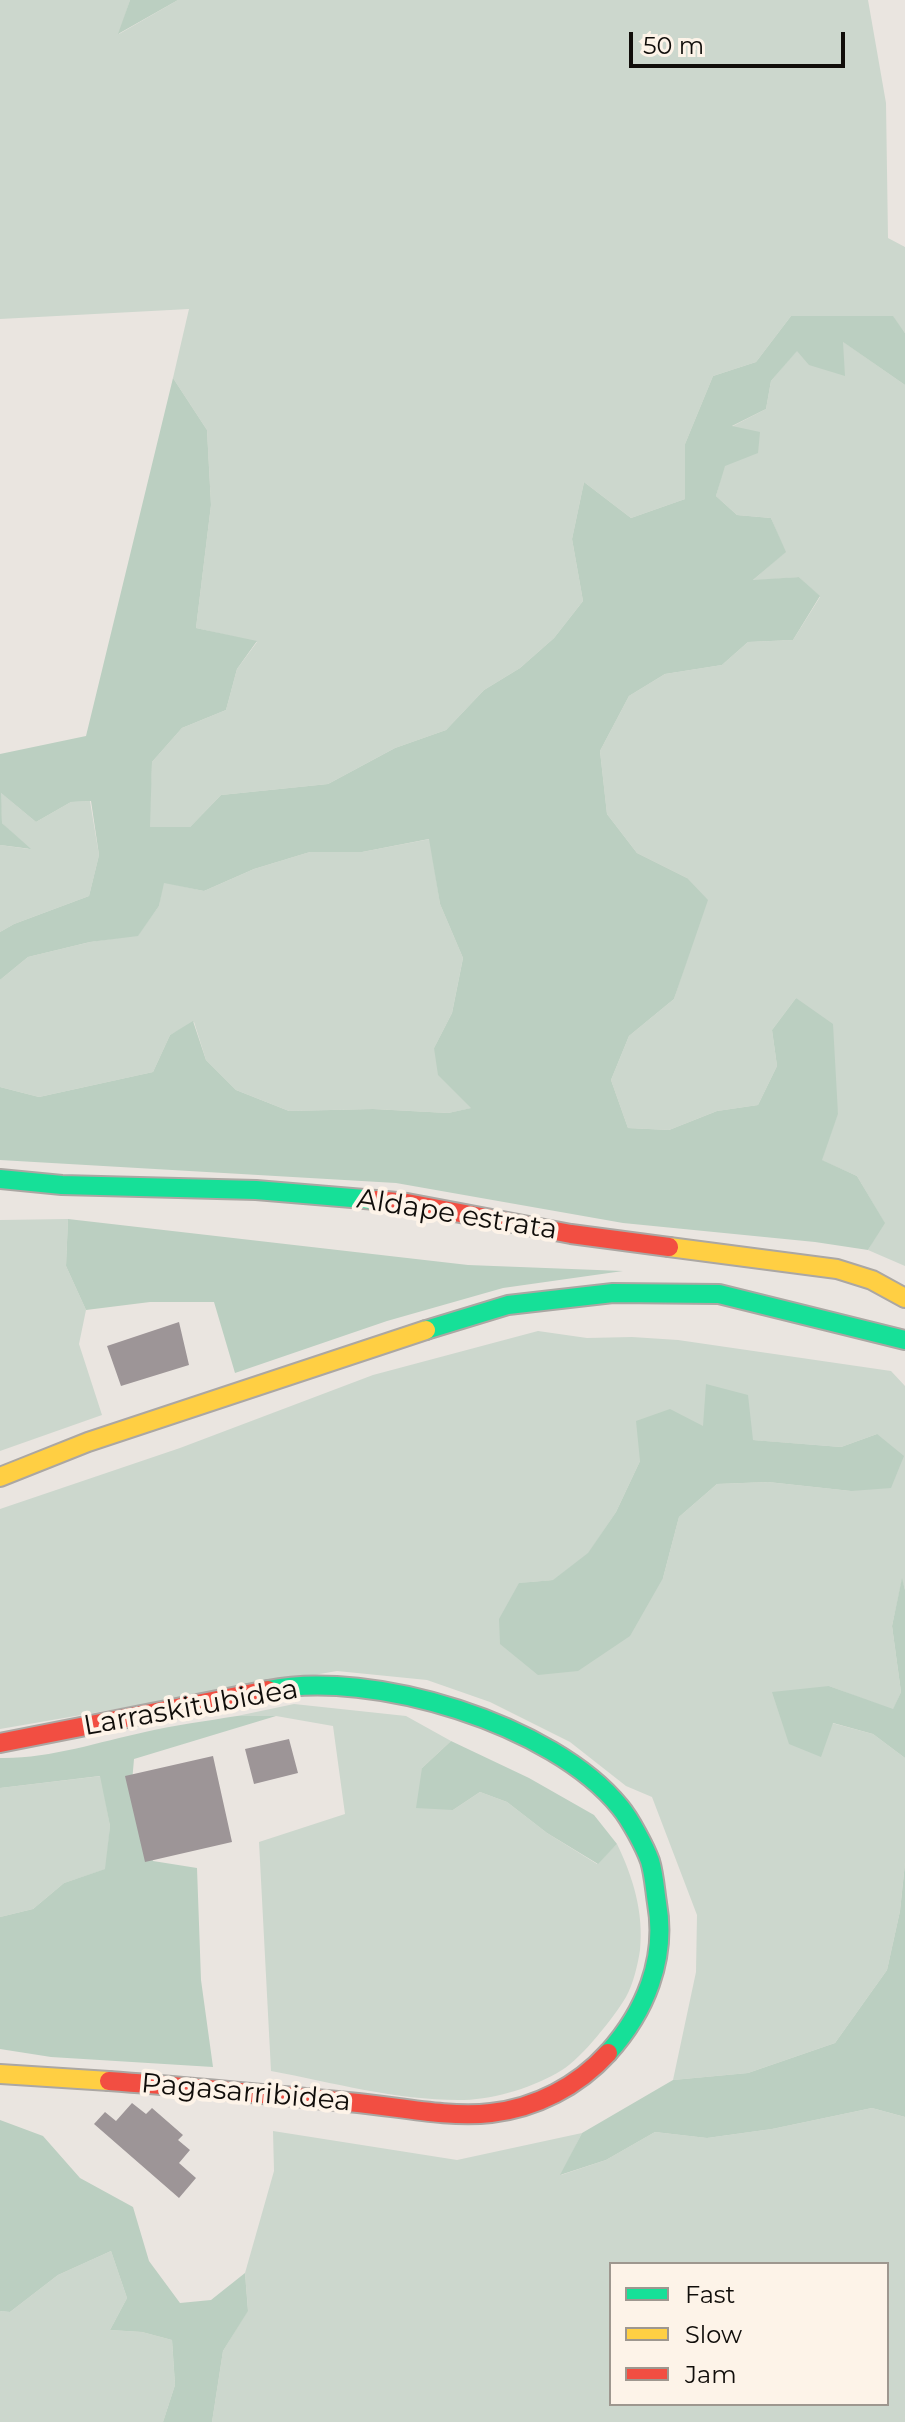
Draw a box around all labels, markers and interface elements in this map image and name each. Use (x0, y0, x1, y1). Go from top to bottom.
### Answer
scale bar (633, 16, 849, 66)
text: 50 m (643, 31, 704, 60)
street label: Aldape estrata (355, 1183, 559, 1247)
street label: Larraskitubidea (81, 1673, 301, 1743)
street label: Pagasarribidea (140, 2067, 352, 2119)
legend (609, 2262, 889, 2406)
text: Fast (685, 2280, 735, 2309)
text: Slow (685, 2320, 742, 2349)
text: Jam (685, 2360, 737, 2389)

